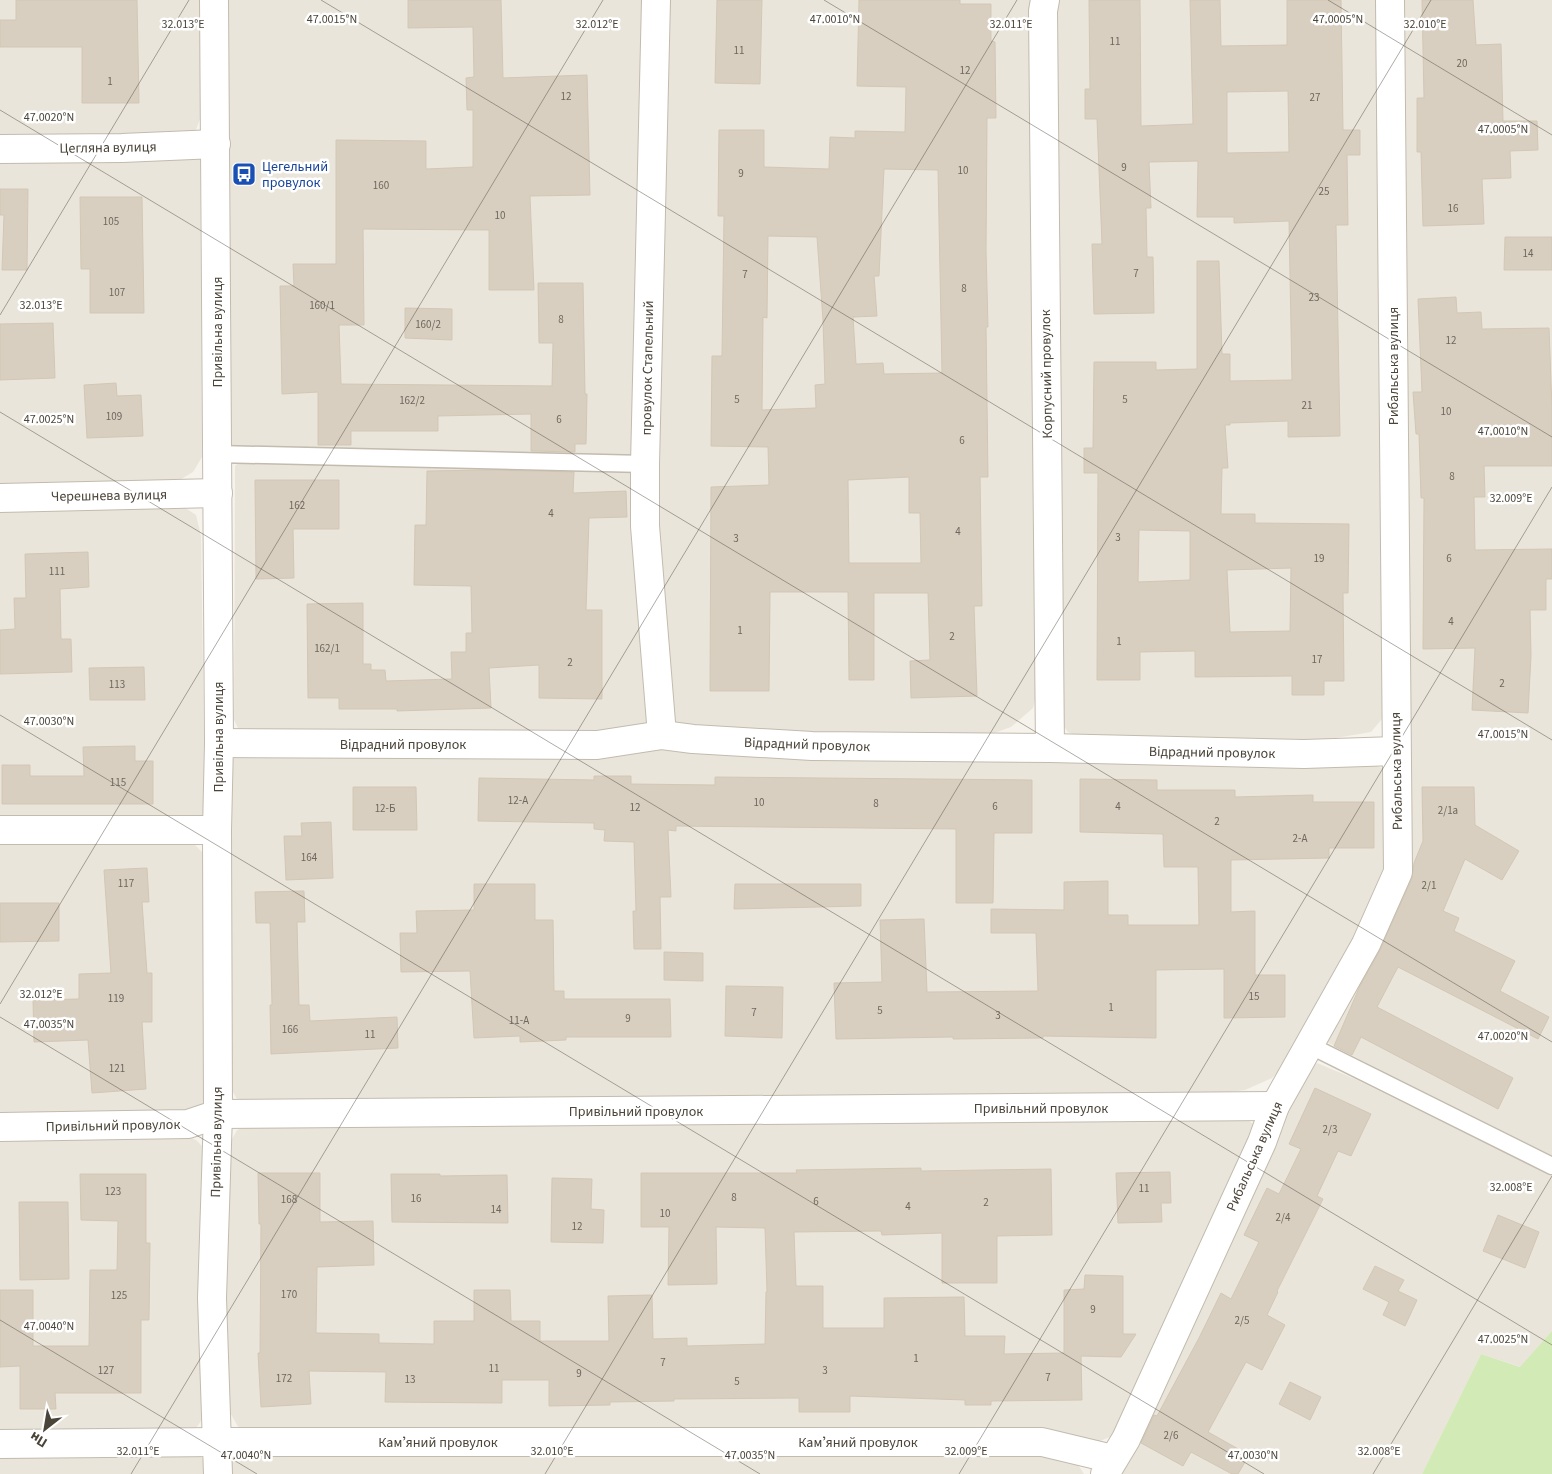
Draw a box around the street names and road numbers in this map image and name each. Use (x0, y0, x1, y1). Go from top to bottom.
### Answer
street label: Цегляна вулиця (59, 137, 157, 159)
street label: Привільна вулиця (208, 276, 228, 388)
street label: провулок Стапельний (637, 300, 659, 436)
street label: Рибальська вулиця (1384, 307, 1404, 425)
street label: Корпусний провулок (1036, 309, 1058, 439)
street label: Черешнева вулиця (51, 485, 167, 507)
street label: Привільна вулиця (209, 681, 229, 793)
street label: Рибальська вулиця (1386, 712, 1408, 830)
street label: Відрадний провулок (743, 733, 871, 757)
street label: Відрадний провулок (340, 735, 466, 755)
street label: Відрадний провулок (1149, 742, 1275, 764)
street label: Привільна вулиця (206, 1086, 228, 1198)
street label: Рибальська вулиця (1222, 1098, 1288, 1215)
street label: Привільний провулок (974, 1099, 1108, 1119)
street label: Привільний провулок (569, 1102, 703, 1122)
street label: Привільний провулок (46, 1115, 181, 1137)
street label: Камʼяний провулок (378, 1433, 498, 1453)
street label: Камʼяний провулок (798, 1433, 918, 1453)

